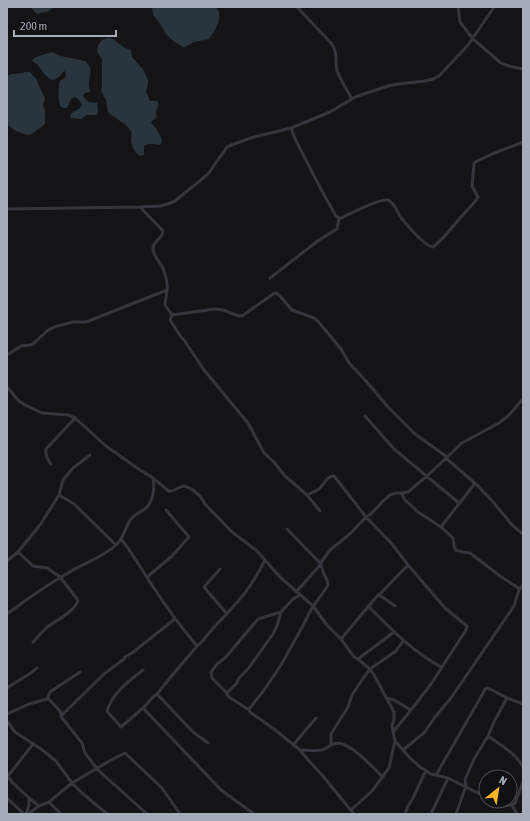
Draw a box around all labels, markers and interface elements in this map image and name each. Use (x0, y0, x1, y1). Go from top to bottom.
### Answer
scale bar (14, 12, 116, 38)
text: 200 m (20, 19, 47, 33)
north arrow (478, 769, 518, 809)
text: N (497, 774, 509, 787)

